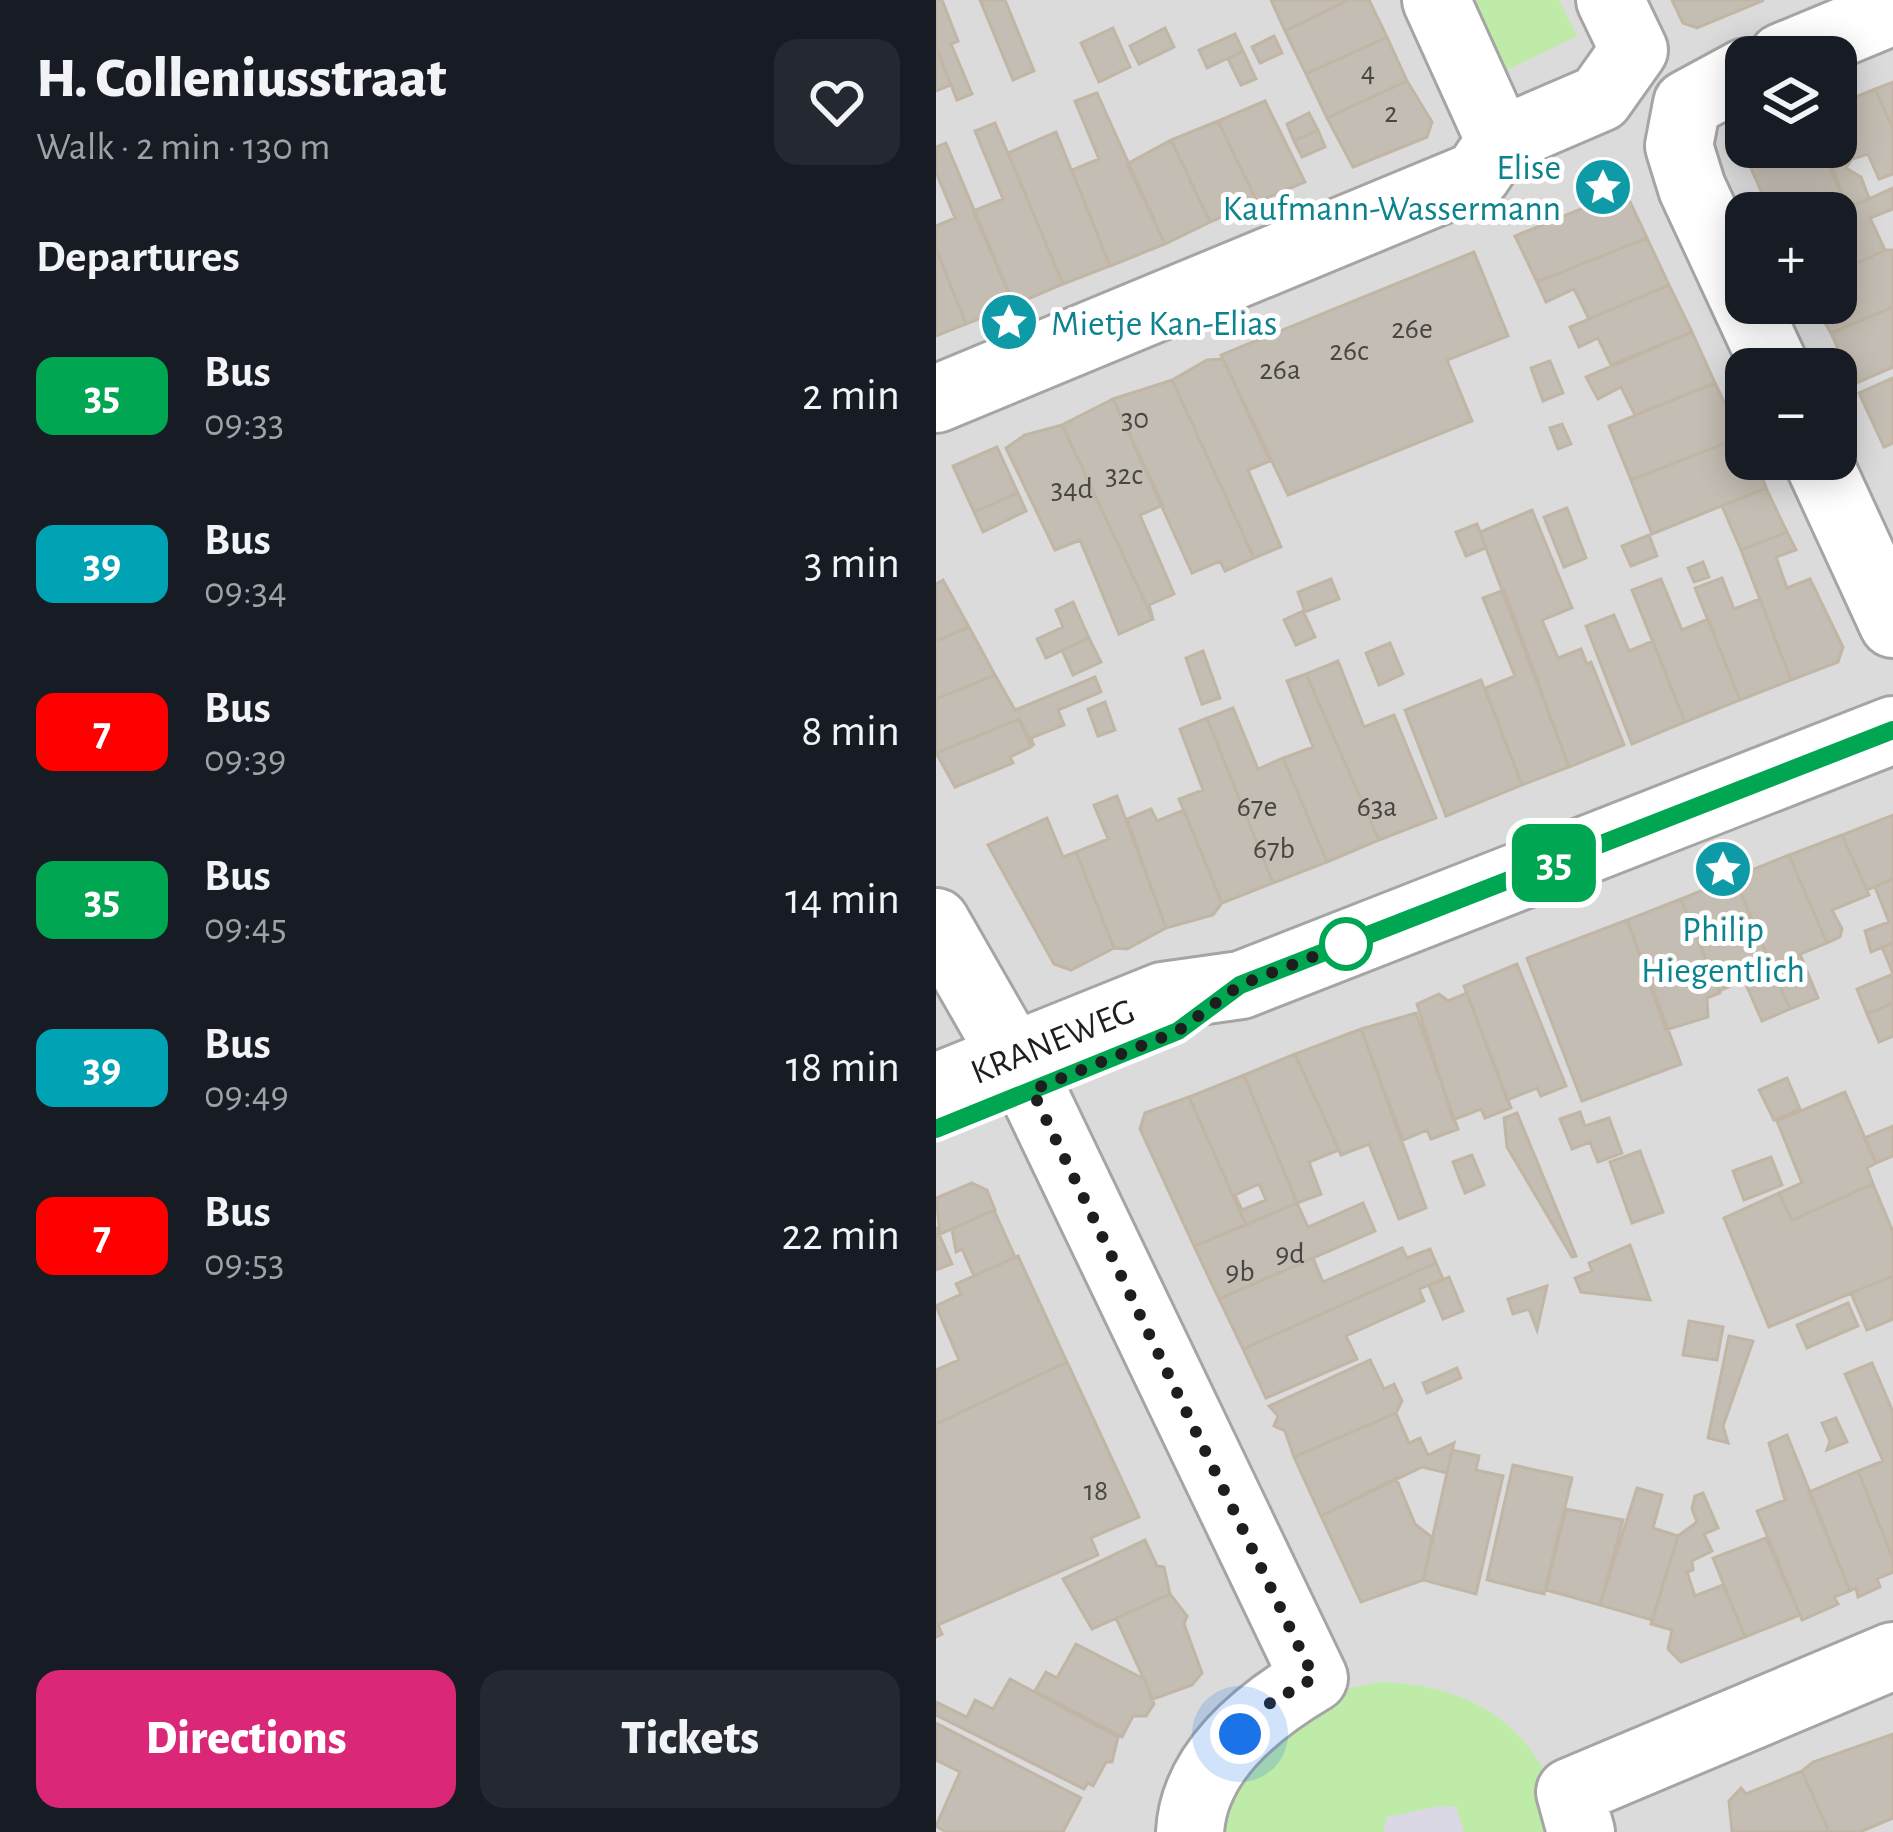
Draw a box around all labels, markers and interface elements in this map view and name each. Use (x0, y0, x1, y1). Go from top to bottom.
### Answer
map controls (1725, 36, 1857, 480)
button: layers (1725, 36, 1857, 168)
button: heart (774, 39, 900, 165)
text: H. Colleniusstraat (36, 50, 447, 107)
house number: 4 (1361, 57, 1375, 87)
house number: 2 (1384, 98, 1398, 128)
text: Walk · 2 min · 130 m (36, 128, 330, 167)
place label: Elise Kaufmann-Wassermann (1223, 150, 1561, 227)
place icon: Elise Kaufmann-Wassermann (1572, 156, 1634, 218)
button: + (1725, 192, 1857, 324)
text: Departures (36, 235, 240, 280)
place icon: Mietje Kan-Elias (978, 291, 1040, 353)
place label: Mietje Kan-Elias (1051, 306, 1277, 342)
house number: 26e (1391, 314, 1433, 344)
house number: 26c (1329, 336, 1369, 366)
button: − (1725, 348, 1857, 480)
text: Bus (204, 350, 271, 395)
house number: 26a (1259, 355, 1301, 385)
text: 2 min (802, 373, 900, 418)
text: 35 (84, 375, 120, 417)
text: 09:33 (204, 404, 284, 443)
house number: 30 (1121, 404, 1149, 434)
house number: 32c (1105, 460, 1143, 490)
house number: 34d (1051, 474, 1093, 504)
text: Bus (204, 518, 271, 563)
text: 3 min (804, 541, 900, 586)
text: 39 (83, 543, 121, 585)
text: 09:34 (204, 572, 287, 611)
text: Bus (204, 686, 271, 731)
text: 8 min (801, 709, 900, 754)
text: 7 (93, 711, 111, 753)
text: 09:39 (204, 740, 286, 779)
house number: 67e (1237, 792, 1277, 822)
house number: 63a (1357, 792, 1397, 822)
line badge: 35 (1500, 824, 1608, 902)
house number: 67b (1253, 834, 1295, 864)
place icon: Philip Hiegentlich (1692, 838, 1754, 900)
text: 35 (1536, 842, 1572, 884)
text: Bus (204, 854, 271, 899)
text: 14 min (785, 877, 900, 922)
text: 35 (84, 879, 120, 921)
text: 09:45 (204, 908, 287, 947)
place label: Philip Hiegentlich (1641, 912, 1805, 989)
unlabelled marker (1321, 919, 1371, 969)
street label: KRANEWEG (966, 993, 1140, 1091)
text: Bus (204, 1022, 271, 1067)
text: 18 min (786, 1045, 900, 1090)
text: 39 (83, 1047, 121, 1089)
text: 09:49 (204, 1076, 289, 1115)
text: Bus (204, 1190, 271, 1235)
text: 22 min (782, 1213, 900, 1258)
text: 7 (93, 1215, 111, 1257)
house number: 9d (1275, 1239, 1305, 1269)
text: 09:53 (204, 1244, 284, 1283)
house number: 9b (1225, 1257, 1255, 1287)
house number: 18 (1084, 1476, 1108, 1506)
button: Directions (36, 1670, 456, 1808)
button: Tickets (480, 1670, 900, 1808)
your location (1210, 1704, 1270, 1764)

